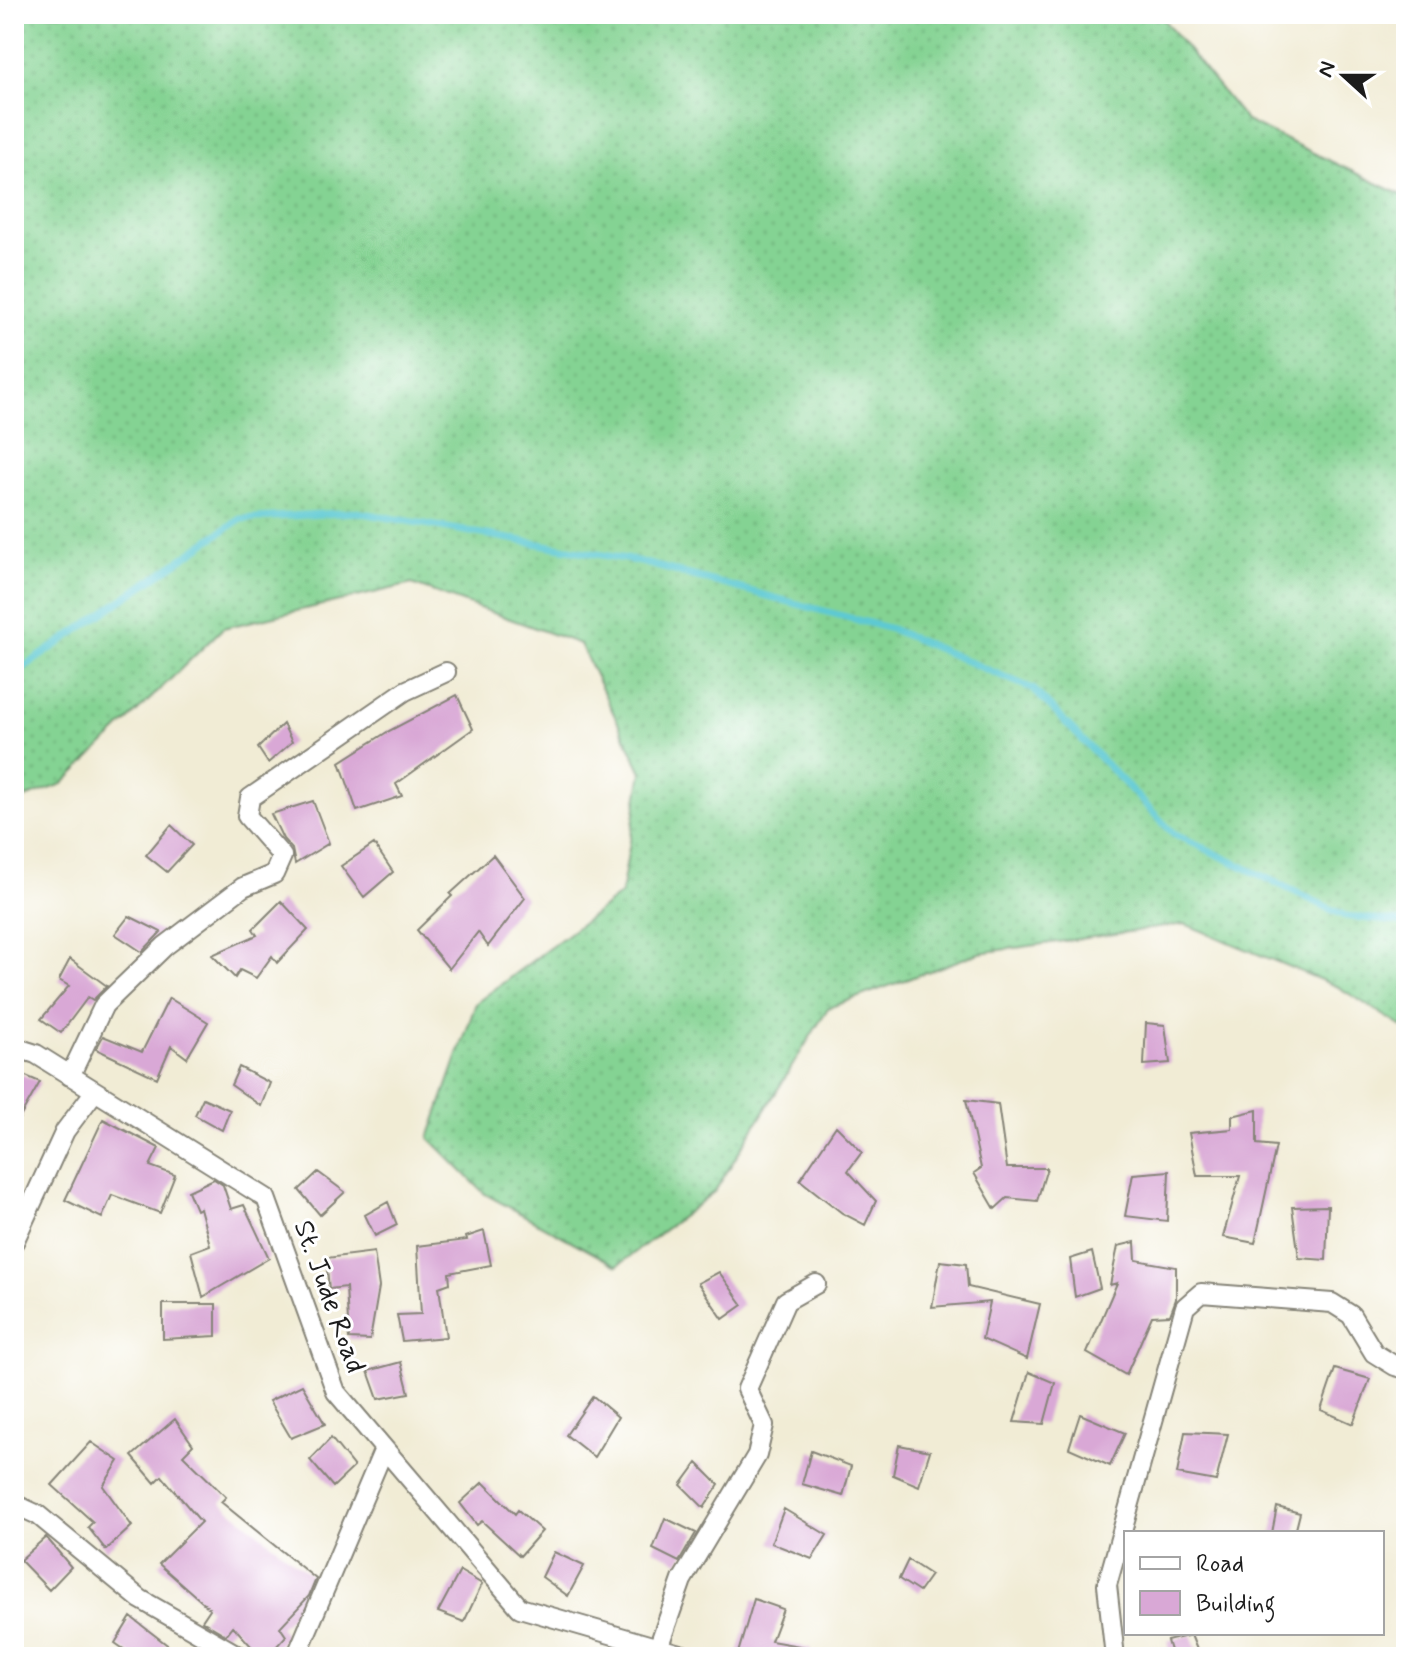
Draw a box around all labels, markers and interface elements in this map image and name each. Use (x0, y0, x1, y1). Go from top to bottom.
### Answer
north arrow (1304, 36, 1384, 116)
text: N (1311, 58, 1343, 81)
street label: St. Jude Road (284, 1215, 373, 1378)
legend (1124, 1531, 1384, 1635)
text: Road (1196, 1549, 1244, 1580)
text: Building (1196, 1589, 1276, 1623)

